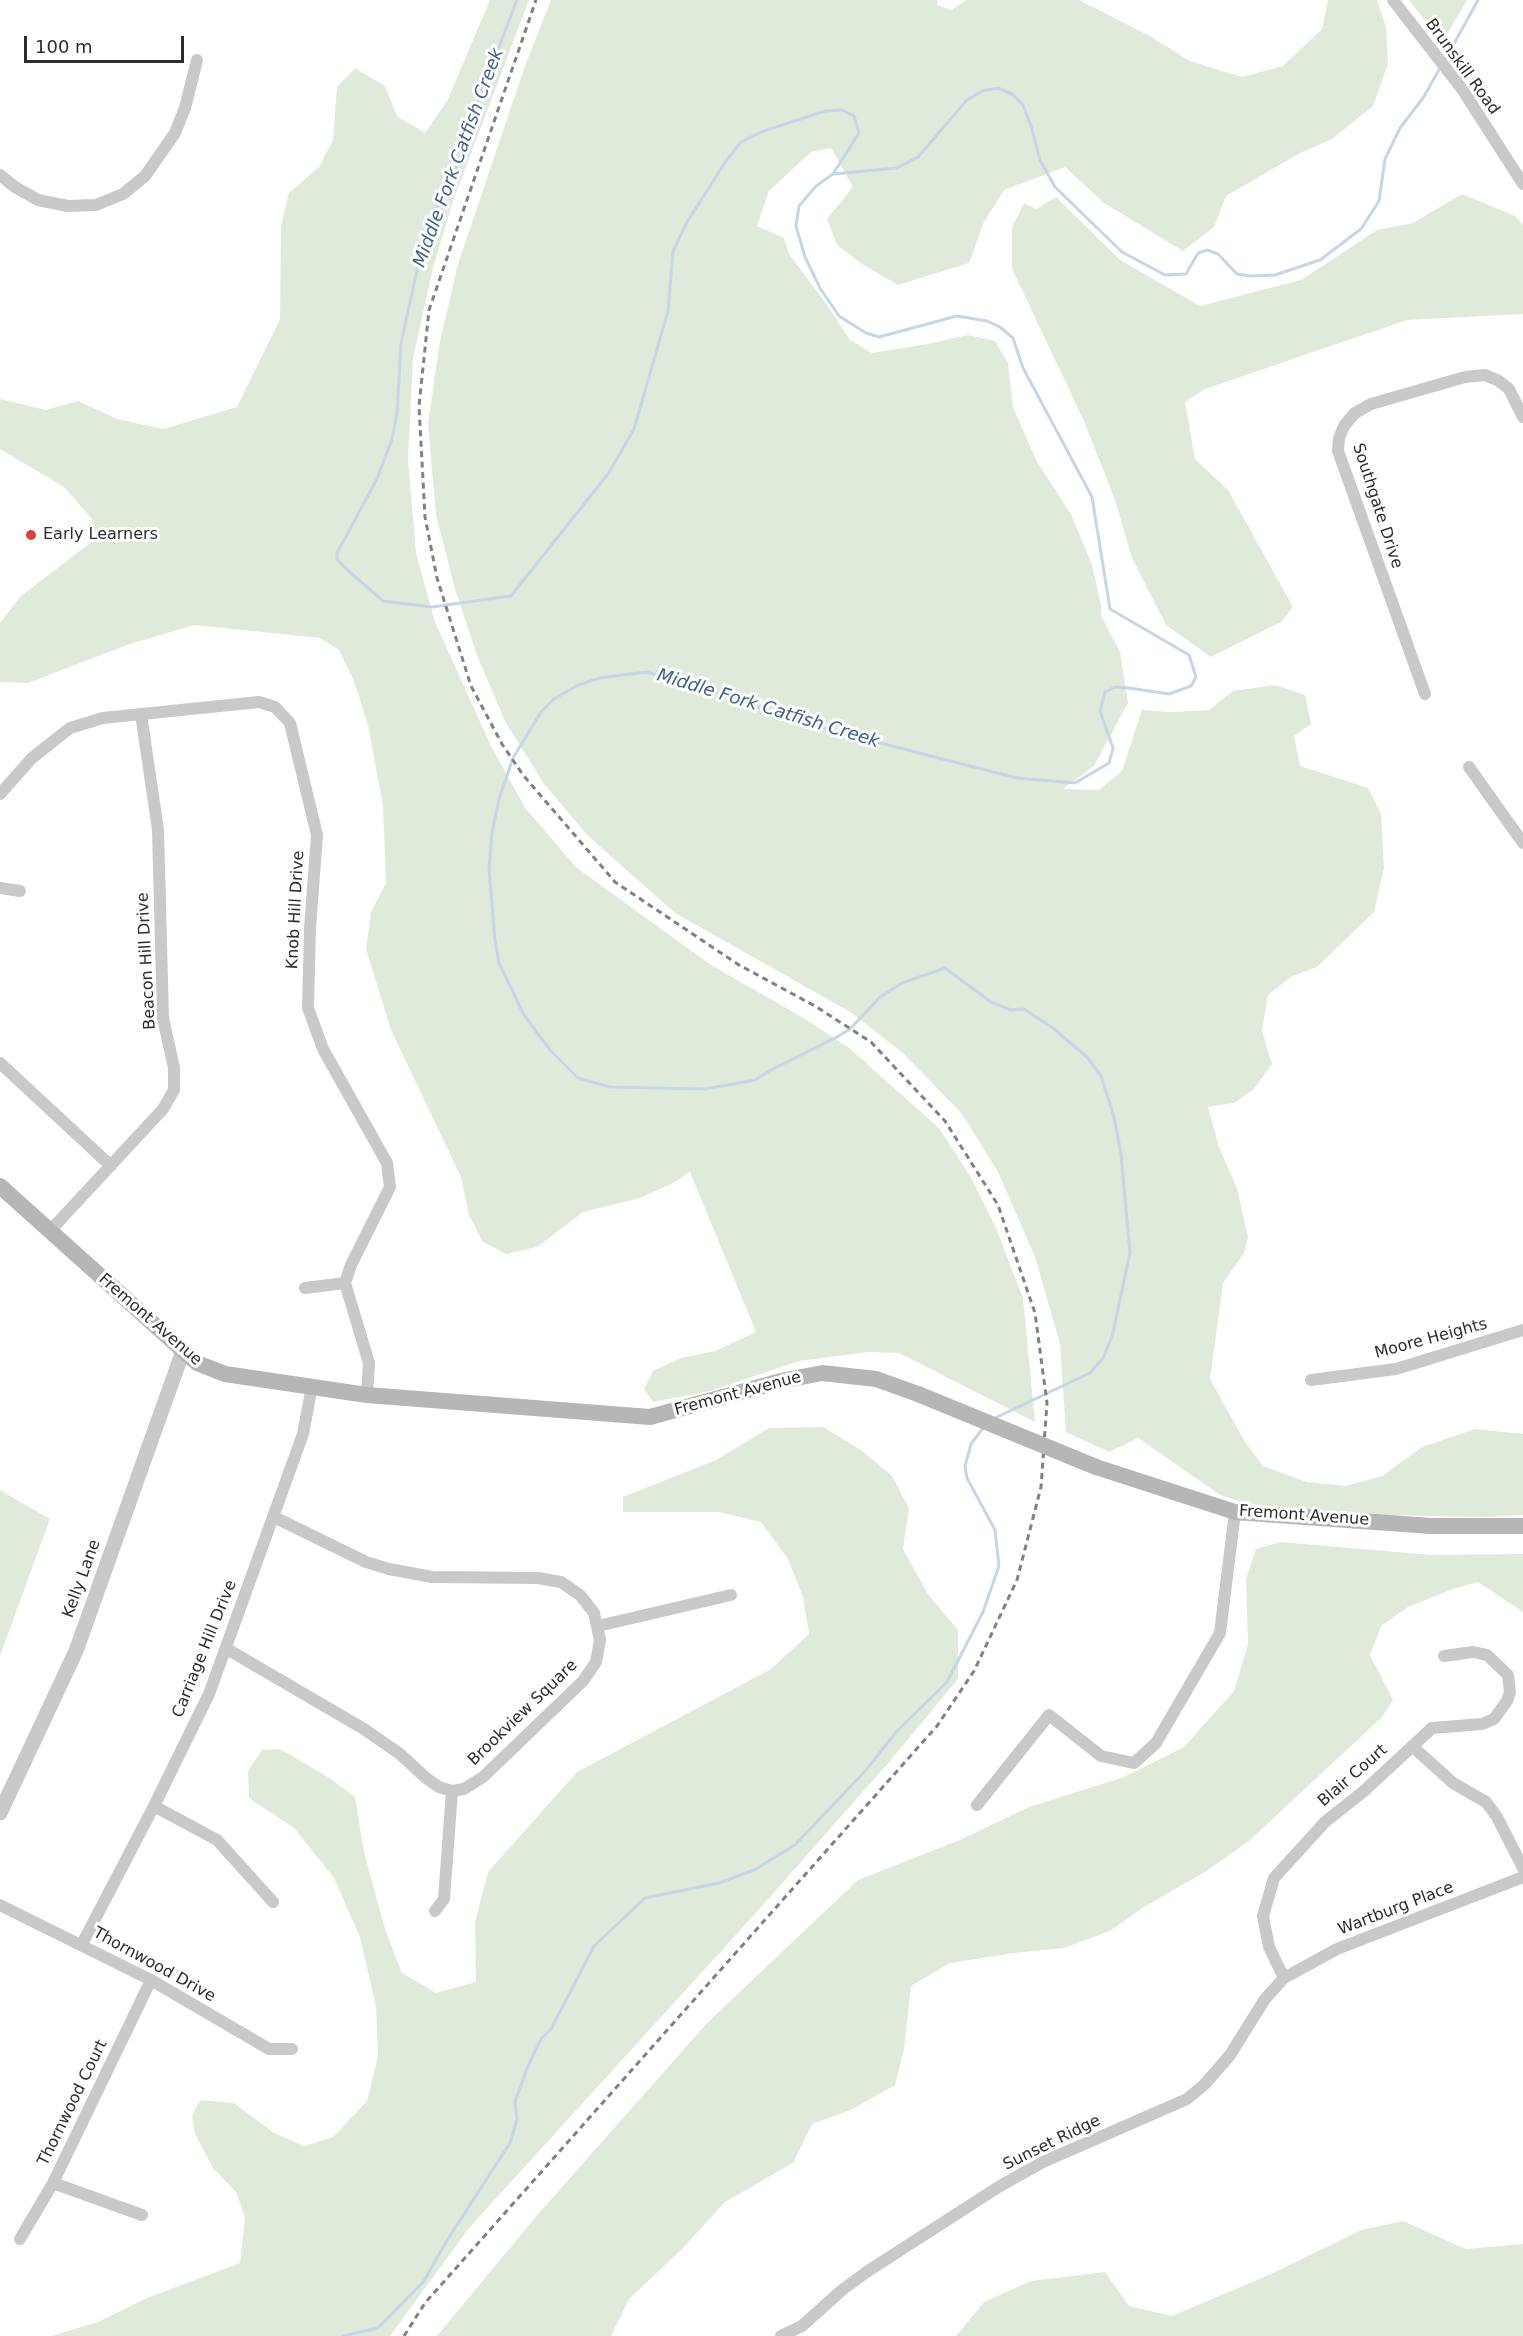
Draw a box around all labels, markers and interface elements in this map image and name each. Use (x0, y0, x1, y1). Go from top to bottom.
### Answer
street label: Brunskill Road (1421, 15, 1503, 119)
scale bar (27, 24, 188, 62)
text: 100 m (35, 36, 93, 57)
water label: Middle Fork Catfish Creek (409, 46, 509, 270)
street label: Southgate Drive (1348, 441, 1406, 571)
place label: Early Learners (43, 525, 158, 545)
marker: Early Learners (24, 528, 38, 542)
water label: Middle Fork Catfish Creek (654, 665, 882, 753)
street label: Knob Hill Drive (283, 850, 309, 970)
street label: Beacon Hill Drive (134, 892, 160, 1030)
street label: Fremont Avenue (94, 1270, 206, 1370)
street label: Moore Heights (1373, 1315, 1489, 1363)
street label: Fremont Avenue (673, 1368, 803, 1420)
street label: Fremont Avenue (1238, 1502, 1370, 1530)
street label: Kelly Lane (59, 1537, 105, 1621)
street label: Carriage Hill Drive (169, 1578, 241, 1720)
street label: Brookview Square (464, 1656, 582, 1770)
street label: Blair Court (1315, 1741, 1391, 1811)
street label: Wartburg Place (1336, 1878, 1456, 1940)
street label: Thornwood Drive (90, 1923, 218, 2007)
street label: Thornwood Court (34, 2037, 112, 2169)
street label: Sunset Ridge (1000, 2111, 1104, 2175)

